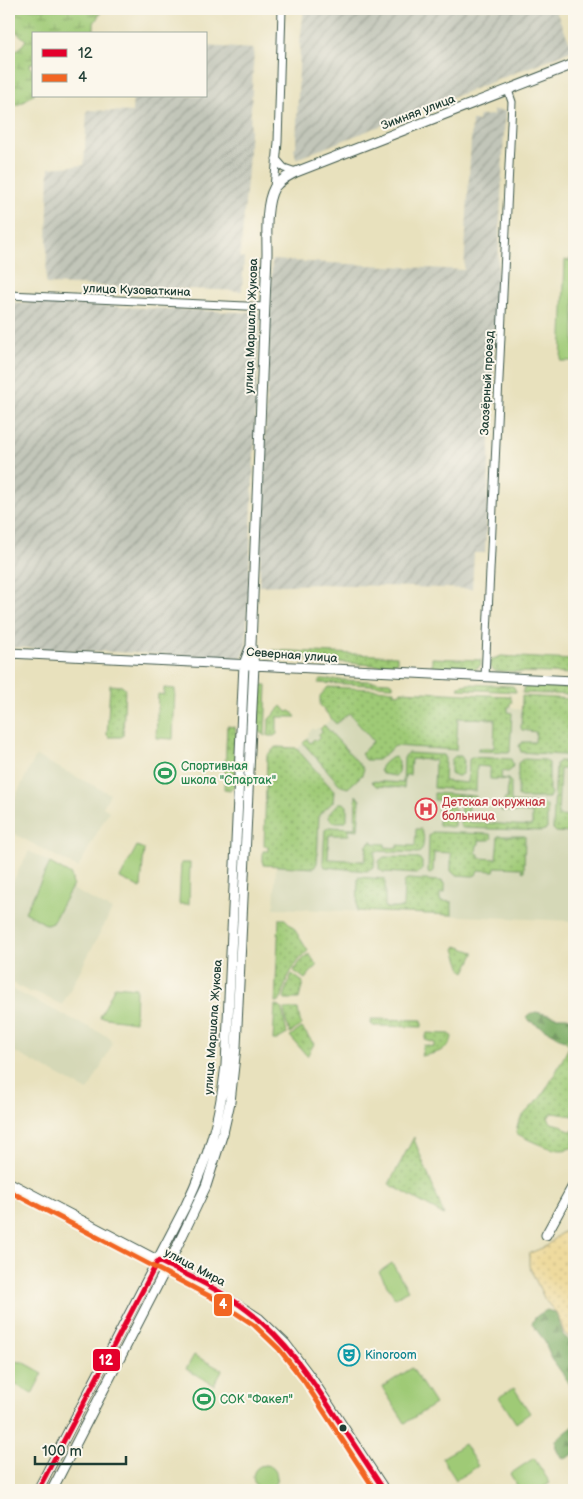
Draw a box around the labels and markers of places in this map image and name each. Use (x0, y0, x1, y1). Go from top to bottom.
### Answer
place label: Спортивная школа "Спартак" (181, 759, 276, 788)
sports icon: Спортивная школа "Спартак" (153, 761, 177, 785)
place label: Детская окружная больница (442, 795, 546, 824)
hospital icon: Детская окружная больница (414, 797, 438, 821)
theatre icon: Kinoroom (337, 1343, 361, 1367)
place label: Kinoroom (365, 1348, 417, 1363)
sports icon: СОК "Факел" (192, 1387, 216, 1411)
place label: СОК "Факел" (220, 1392, 293, 1407)
unlabelled marker (338, 1423, 348, 1433)

